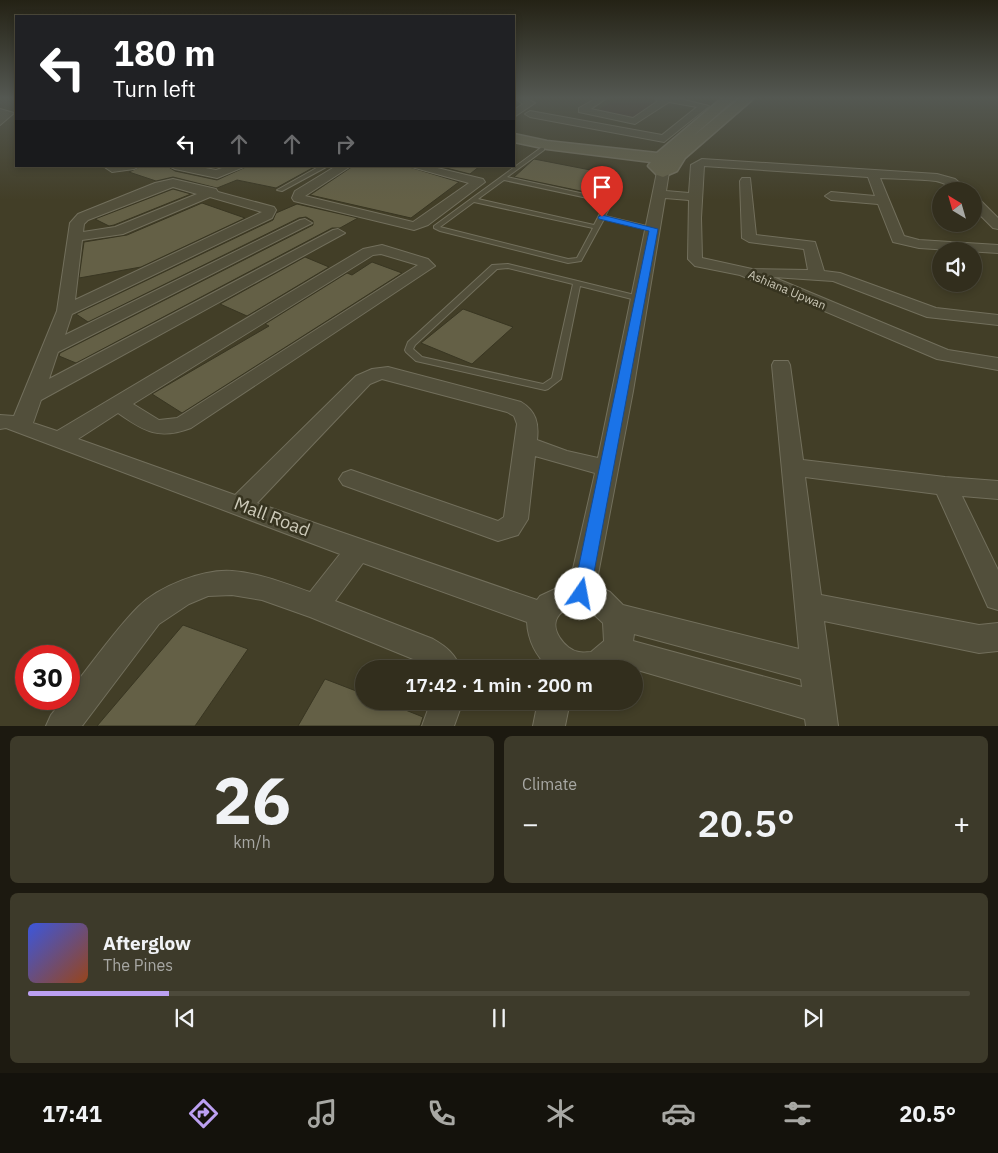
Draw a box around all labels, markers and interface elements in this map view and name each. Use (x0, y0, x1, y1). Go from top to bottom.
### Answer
text: 180 m (113, 30, 216, 76)
icon: left (30, 35, 95, 100)
text: Turn left (113, 74, 196, 103)
icon: left (172, 130, 200, 158)
icon: ahead (225, 130, 253, 158)
icon: ahead (278, 130, 306, 158)
icon: right (331, 130, 359, 158)
pin (581, 166, 623, 217)
icon: arrive (588, 173, 616, 201)
north arrow (932, 182, 982, 232)
map controls (932, 182, 982, 292)
button: sound (932, 242, 982, 292)
street label: Ashiana Upwan (746, 266, 828, 313)
street label: Mall Road (231, 492, 313, 542)
position arrow (554, 567, 606, 619)
speed limit sign: 30 (15, 645, 80, 710)
text: 17:42 · 1 min · 200 m (405, 673, 593, 697)
text: 26 (213, 757, 291, 842)
text: Climate (522, 774, 577, 794)
text: 20.5° (697, 798, 795, 847)
text: − (522, 805, 539, 842)
text: + (953, 805, 970, 842)
text: km/h (233, 832, 271, 852)
text: Afterglow (103, 931, 191, 955)
text: The Pines (103, 955, 173, 975)
icon: previous (171, 1004, 199, 1032)
icon: pause (485, 1004, 513, 1032)
icon: next (799, 1004, 827, 1032)
icon: directions (186, 1096, 221, 1131)
icon: music (305, 1096, 340, 1131)
icon: phone (424, 1096, 459, 1131)
icon: climate (543, 1096, 578, 1131)
icon: car (661, 1096, 696, 1131)
icon: filters (780, 1096, 815, 1131)
text: 17:41 (42, 1099, 102, 1128)
text: 20.5° (899, 1099, 956, 1128)

